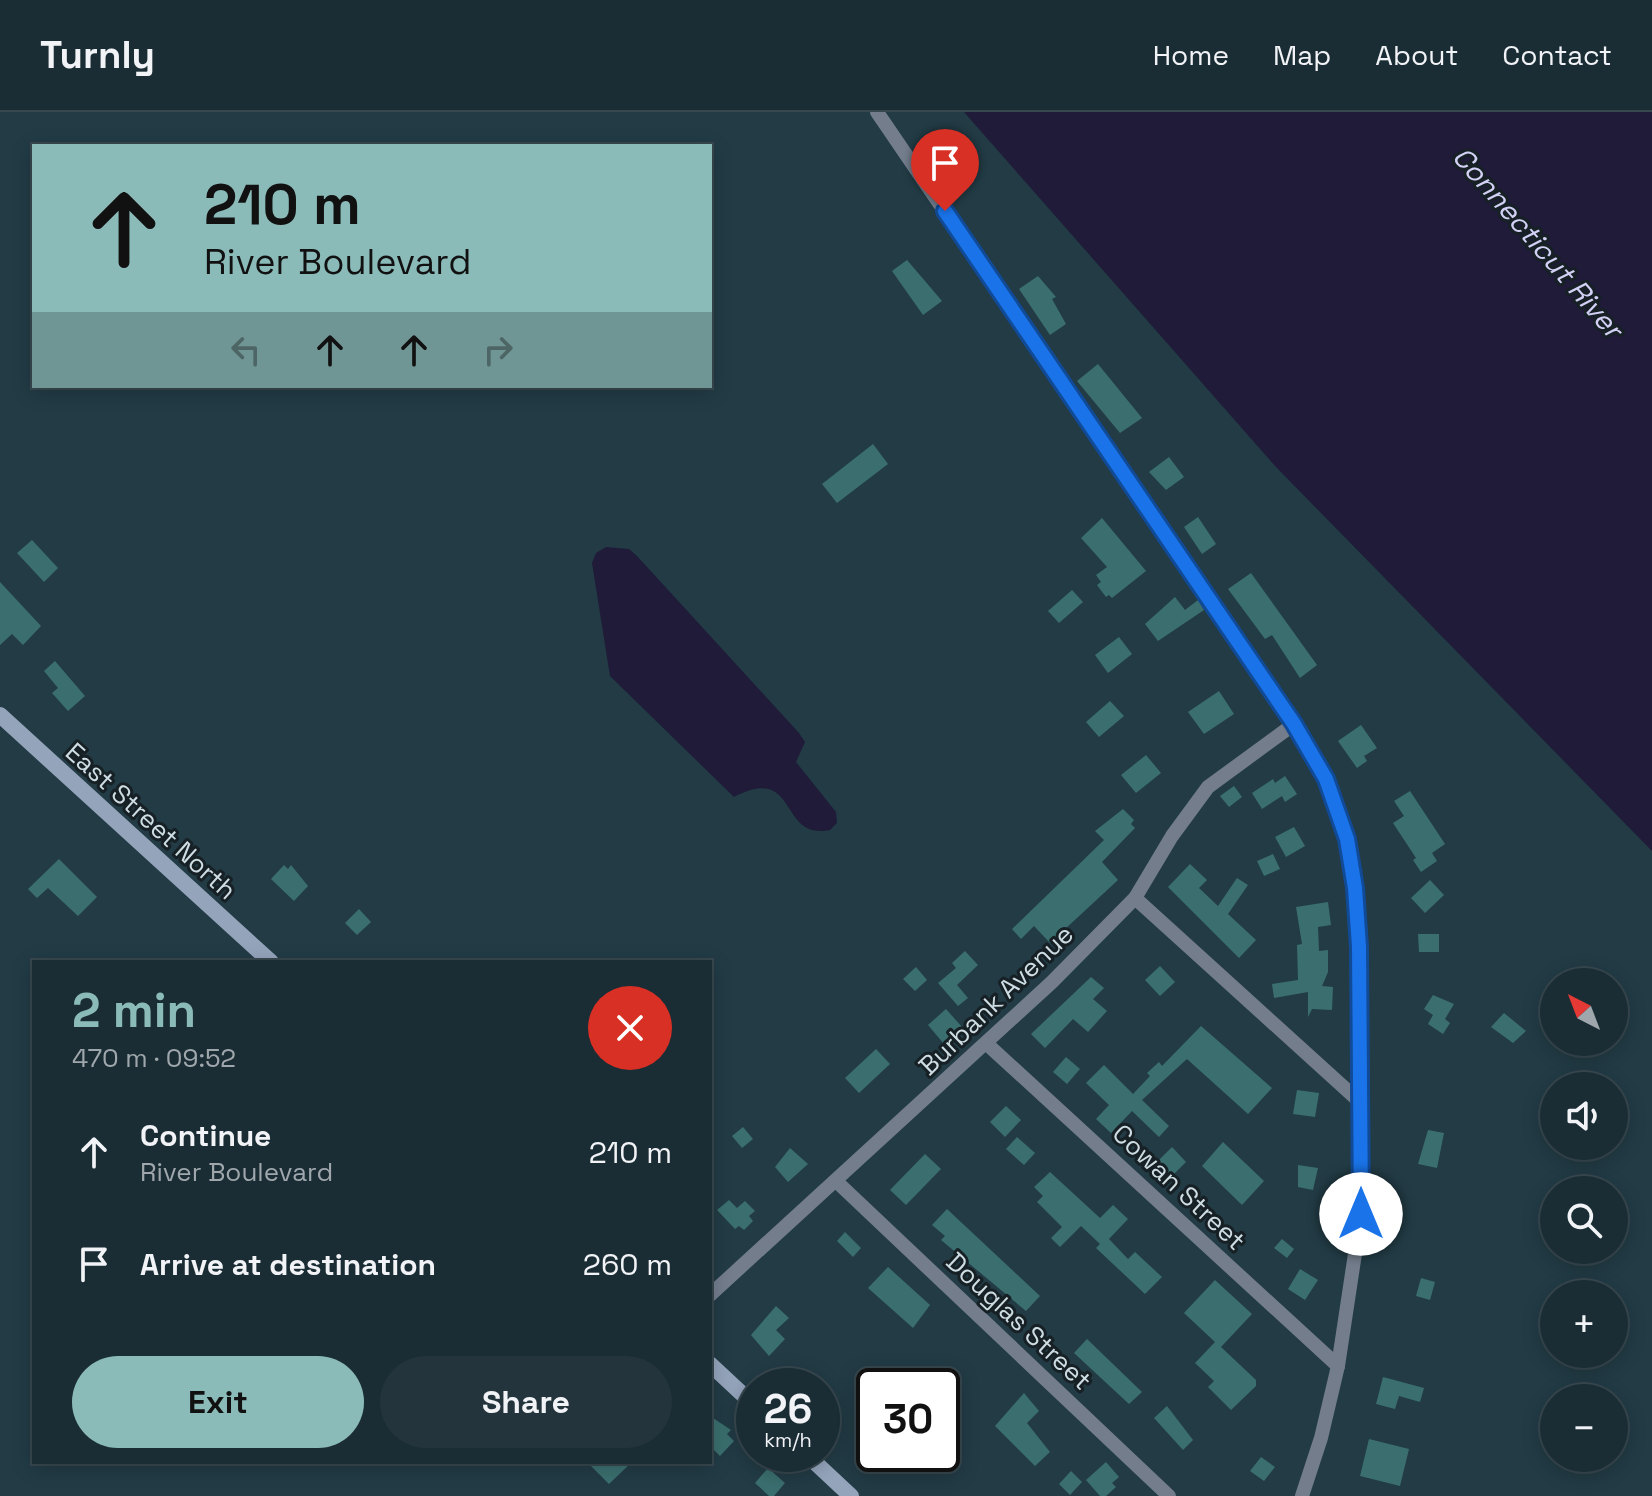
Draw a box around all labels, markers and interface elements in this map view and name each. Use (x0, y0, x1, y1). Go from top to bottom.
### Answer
text: Turnly (40, 31, 155, 79)
text: Home (1153, 37, 1229, 73)
text: Map (1273, 37, 1331, 73)
text: About (1375, 37, 1458, 73)
text: Contact (1502, 37, 1612, 73)
pin (911, 129, 979, 211)
water label: Connecticut River (1445, 139, 1633, 348)
icon: arrive (923, 141, 967, 185)
text: 210 m (204, 169, 361, 240)
icon: ahead (72, 176, 176, 280)
text: River Boulevard (204, 239, 471, 285)
icon: left (224, 328, 268, 372)
icon: ahead (308, 328, 352, 372)
icon: ahead (392, 328, 436, 372)
icon: right (476, 328, 520, 372)
street label: East Street North (58, 735, 244, 907)
street label: Burbank Avenue (911, 917, 1081, 1083)
north arrow (1540, 968, 1628, 1056)
map controls (1540, 968, 1628, 1472)
text: 2 min (72, 980, 196, 1041)
button: close (588, 986, 672, 1070)
text: 470 m · 09:52 (72, 1041, 236, 1075)
button: sound (1540, 1072, 1628, 1160)
text: Continue (140, 1116, 271, 1155)
street label: Cowan Street (1105, 1117, 1253, 1257)
icon: ahead (72, 1130, 116, 1174)
text: 210 m (589, 1133, 672, 1172)
text: River Boulevard (140, 1155, 333, 1189)
position arrow (1319, 1172, 1403, 1256)
button: search (1540, 1176, 1628, 1264)
icon: arrive (72, 1242, 116, 1286)
text: Arrive at destination (140, 1245, 436, 1284)
text: 260 m (583, 1245, 672, 1284)
street label: Douglas Street (939, 1245, 1099, 1397)
button: + (1540, 1280, 1628, 1368)
button: Exit (72, 1356, 364, 1448)
button: Share (380, 1356, 672, 1448)
speed limit sign: 30 (856, 1368, 960, 1472)
text: 26 (764, 1384, 812, 1435)
button: − (1540, 1384, 1628, 1472)
text: km/h (764, 1427, 812, 1453)

